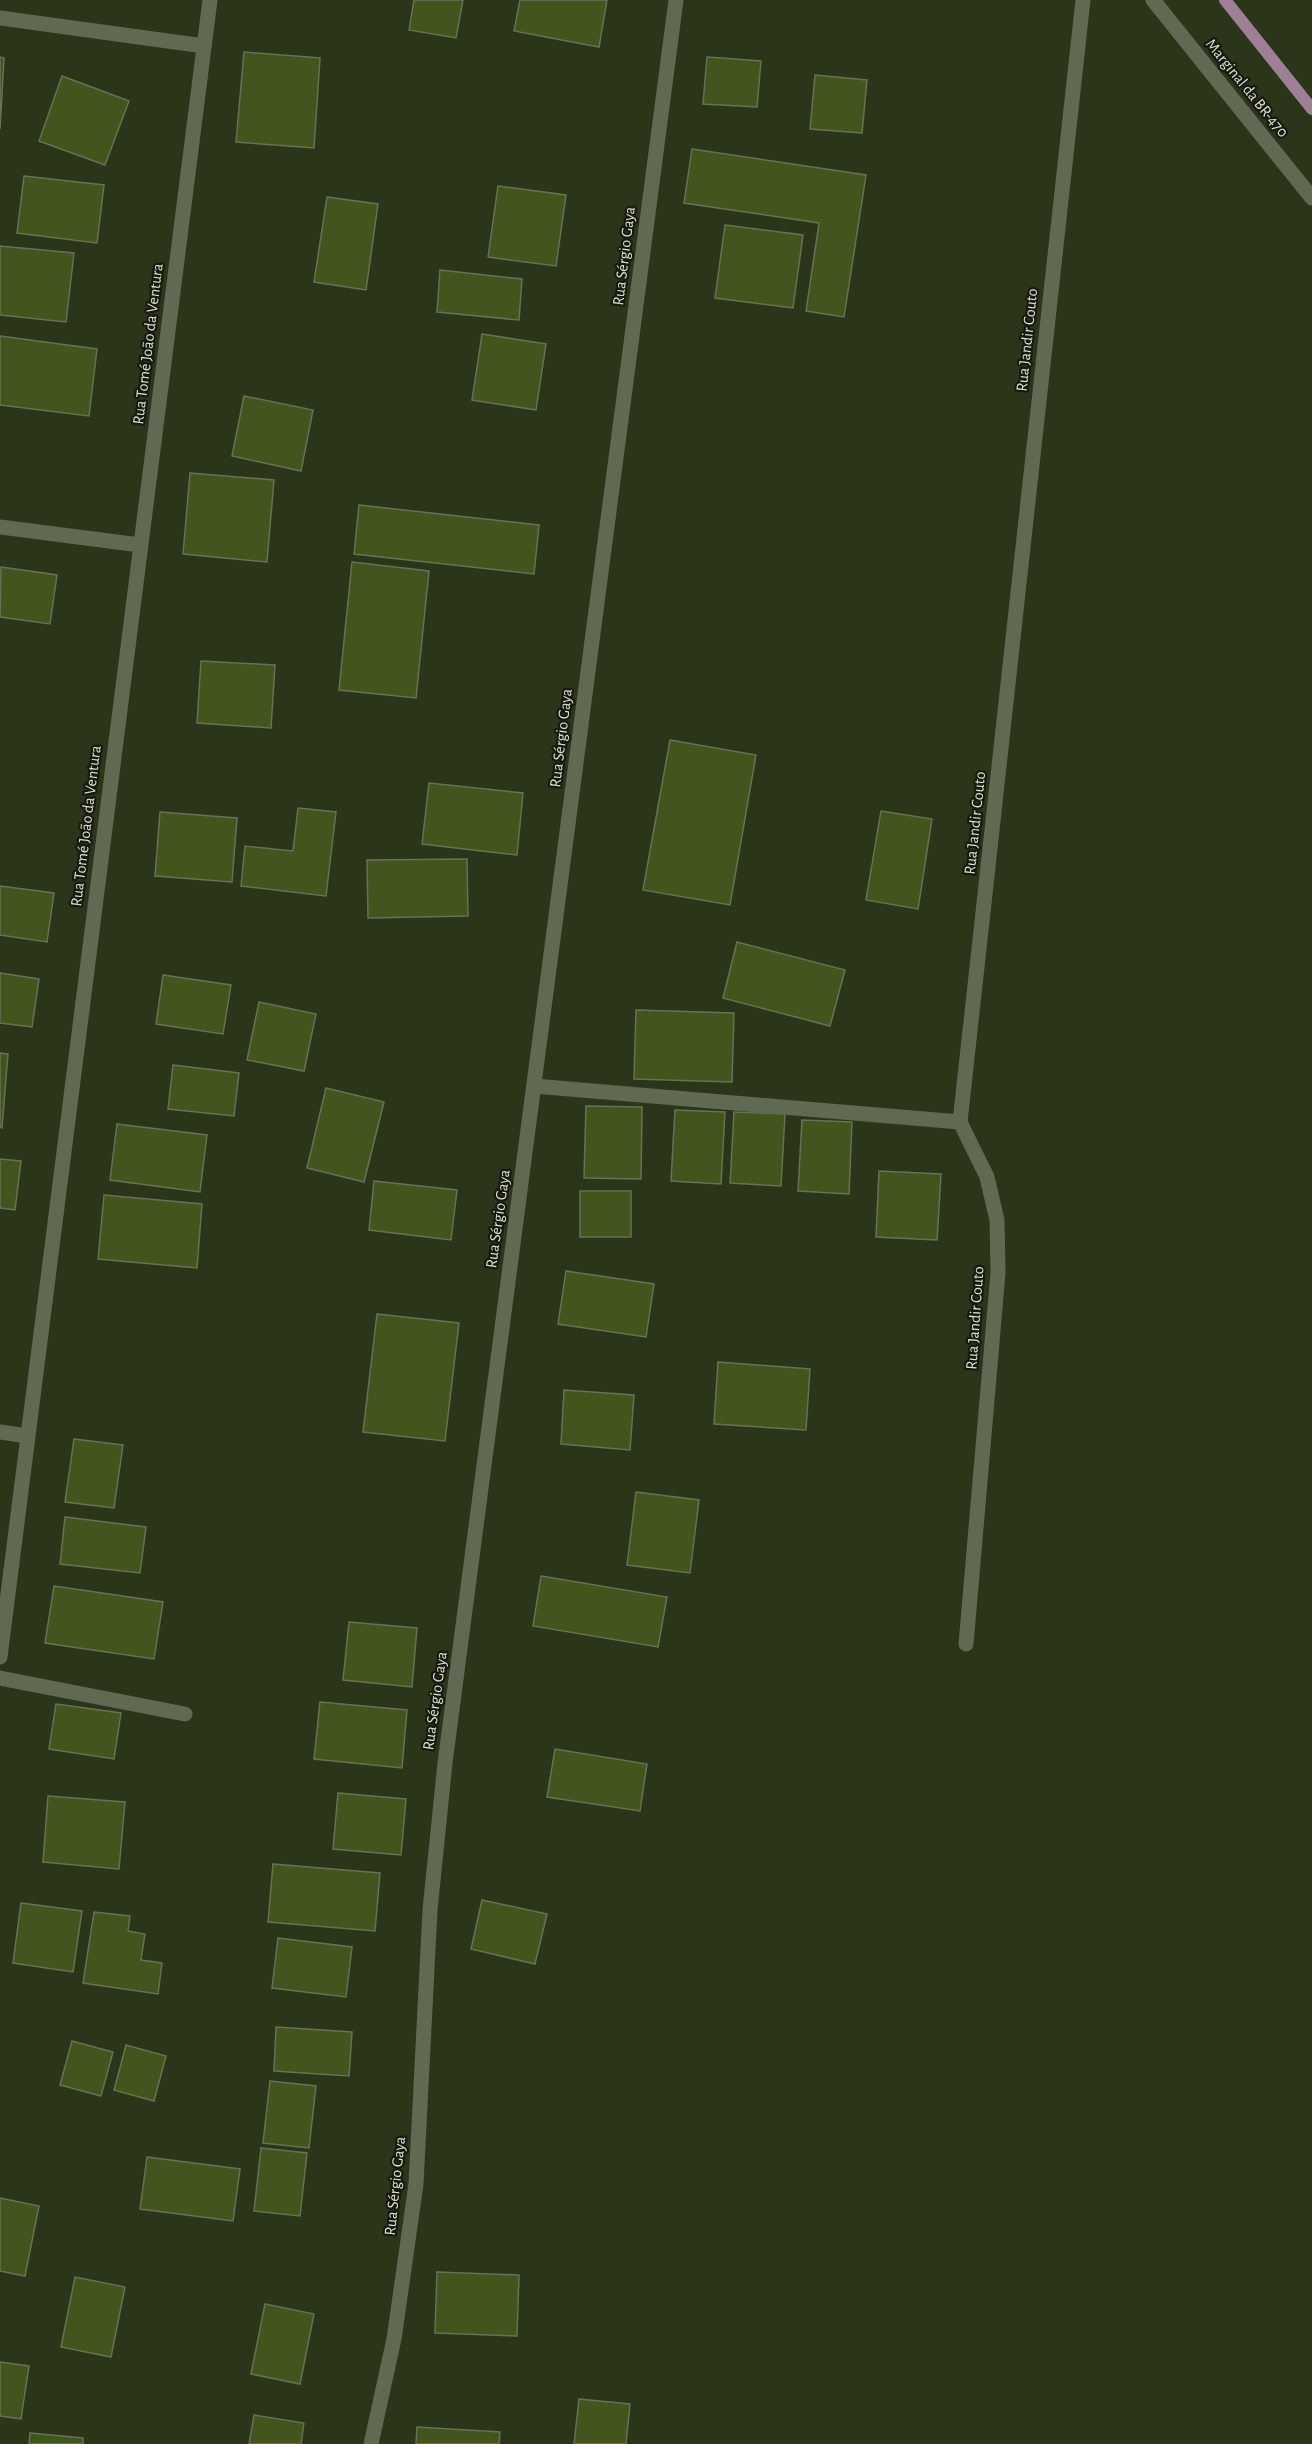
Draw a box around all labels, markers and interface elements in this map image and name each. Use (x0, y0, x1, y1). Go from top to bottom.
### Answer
street label: Marginal da BR-470 (1203, 36, 1291, 140)
street label: Rua Sérgio Gaya (610, 206, 639, 306)
street label: Rua Tomé João da Ventura (130, 263, 166, 425)
street label: Rua Jandir Couto (1014, 288, 1040, 392)
street label: Rua Sérgio Gaya (547, 688, 576, 788)
street label: Rua Tomé João da Ventura (68, 745, 104, 907)
street label: Rua Jandir Couto (962, 771, 988, 875)
street label: Rua Sérgio Gaya (483, 1169, 514, 1269)
street label: Rua Jandir Couto (963, 1266, 987, 1370)
street label: Rua Sérgio Gaya (420, 1651, 451, 1751)
street label: Rua Sérgio Gaya (382, 2136, 409, 2236)

